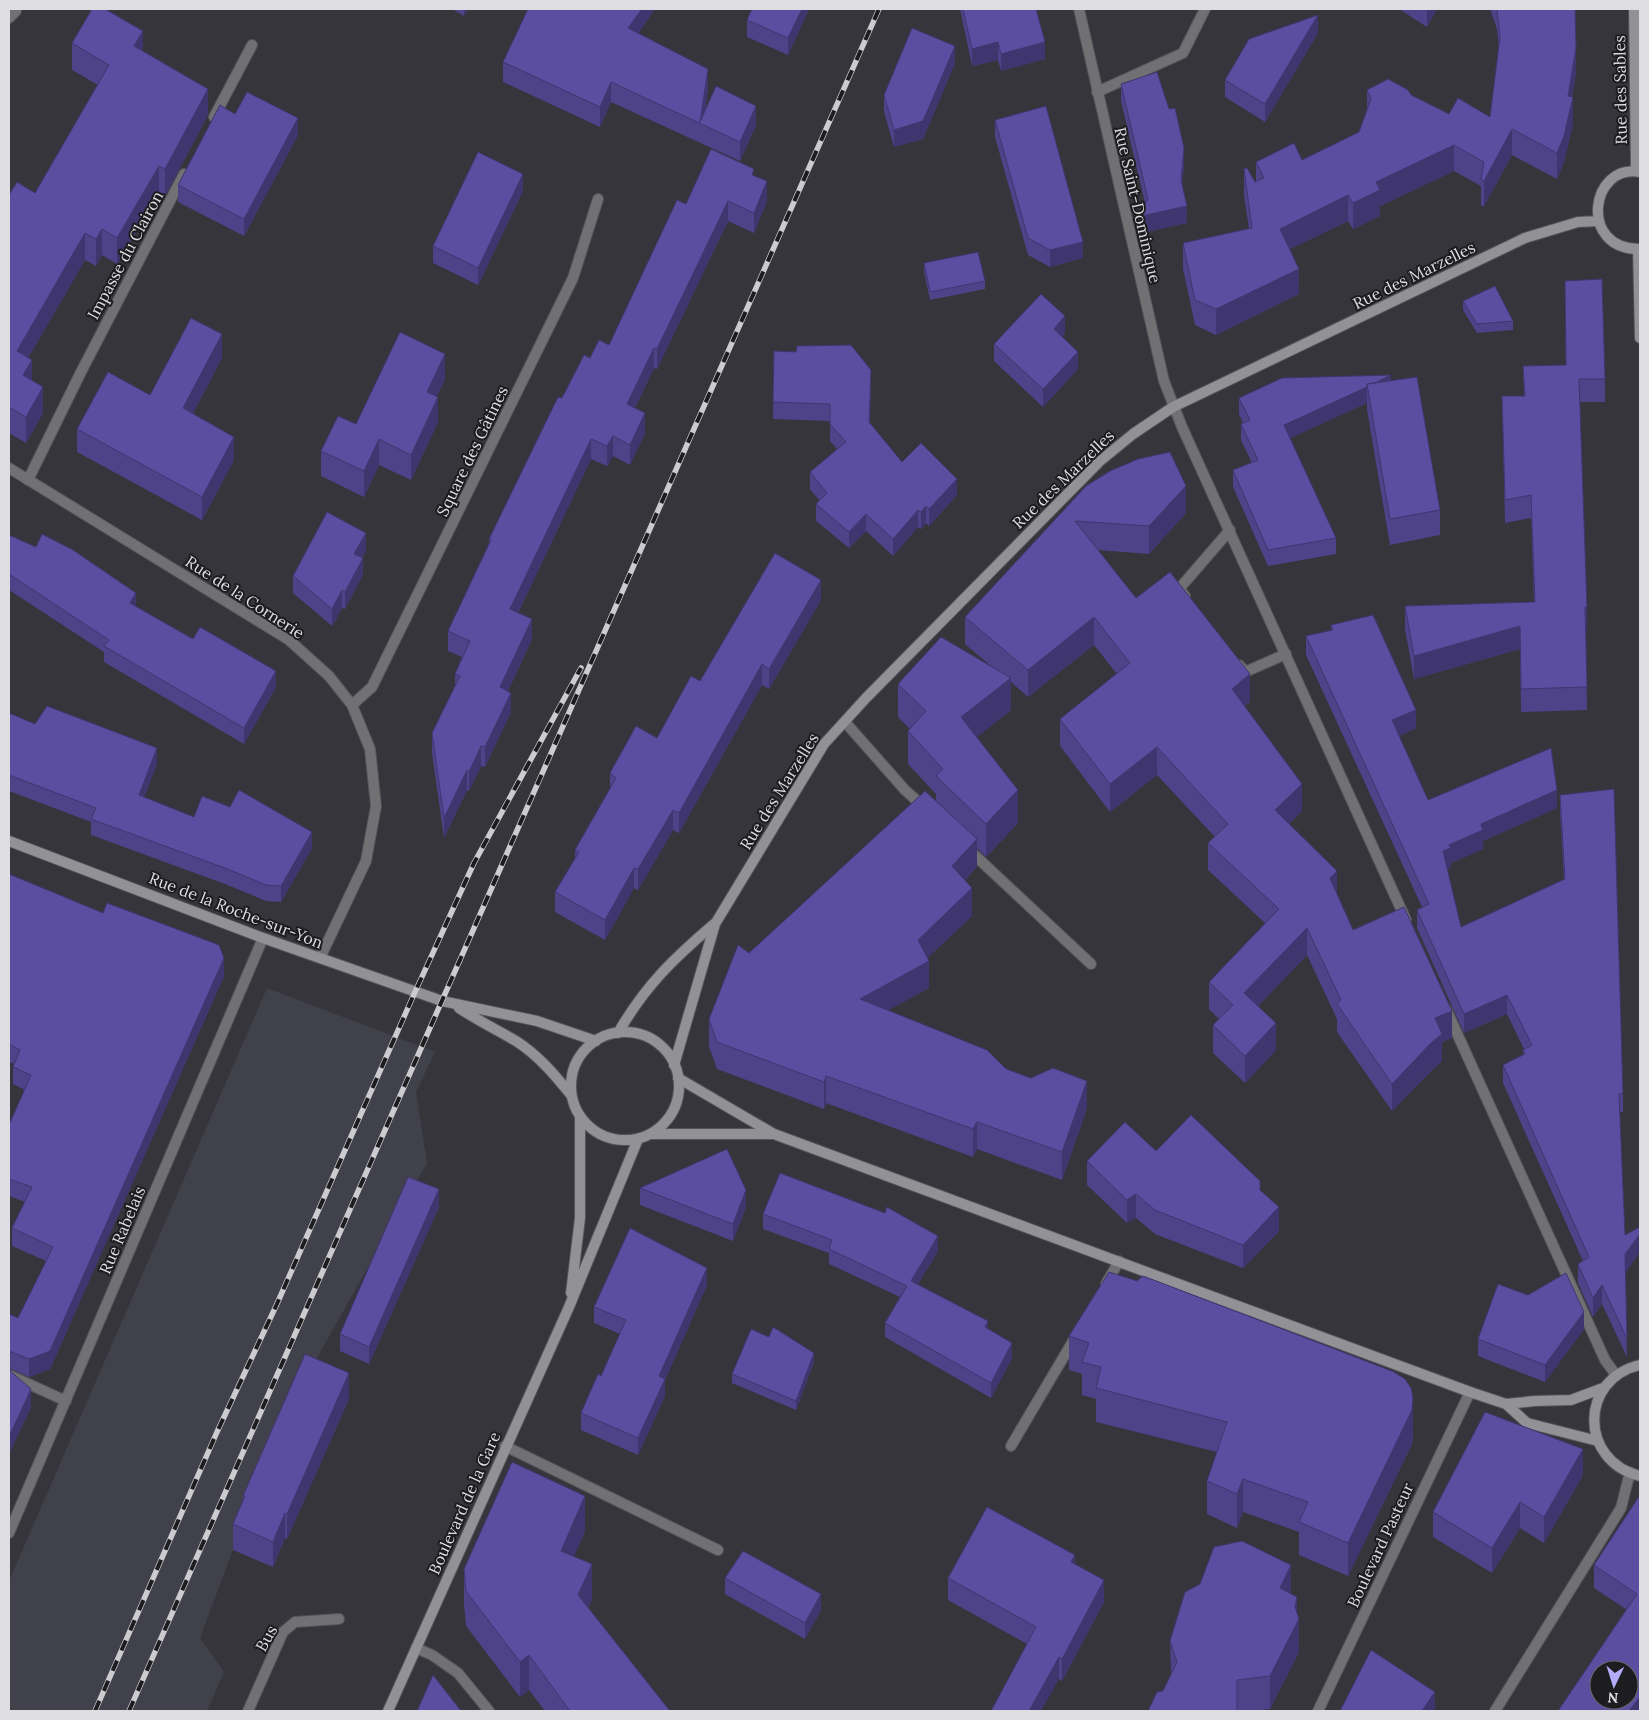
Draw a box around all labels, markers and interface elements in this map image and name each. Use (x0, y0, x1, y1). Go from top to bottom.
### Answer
street label: Rue des Sables (1609, 35, 1631, 145)
street label: Rue Saint-Dominique (1110, 125, 1166, 285)
street label: Impasse du Clairon (83, 187, 167, 323)
street label: Rue des Marzelles (1350, 237, 1478, 313)
street label: Square des Gâtines (432, 383, 512, 519)
street label: Rue des Marzelles (1008, 425, 1118, 533)
street label: Rue de la Cornerie (182, 551, 308, 643)
street label: Rue des Marzelles (735, 729, 823, 853)
street label: Rue de la Roche-sur-Yon (146, 868, 326, 952)
street label: Rue Rabelais (95, 1183, 149, 1277)
street label: Boulevard de la Gare (424, 1428, 505, 1577)
street label: Boulevard Pasteur (1342, 1479, 1418, 1610)
street label: Bus (251, 1621, 281, 1655)
north arrow (1589, 1660, 1639, 1710)
text: N (1607, 1689, 1619, 1707)

